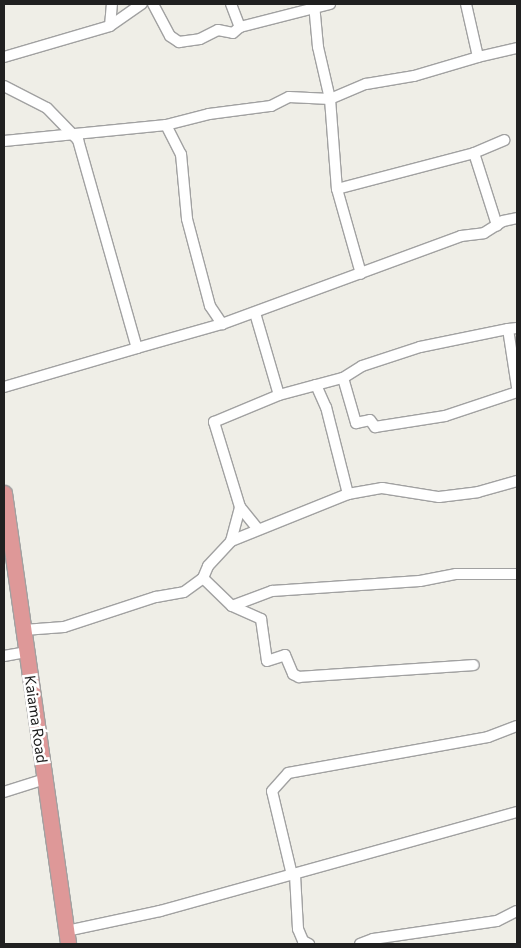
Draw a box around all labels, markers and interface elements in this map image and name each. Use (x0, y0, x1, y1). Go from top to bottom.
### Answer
street label: Kaiama Road (21, 674, 51, 764)

